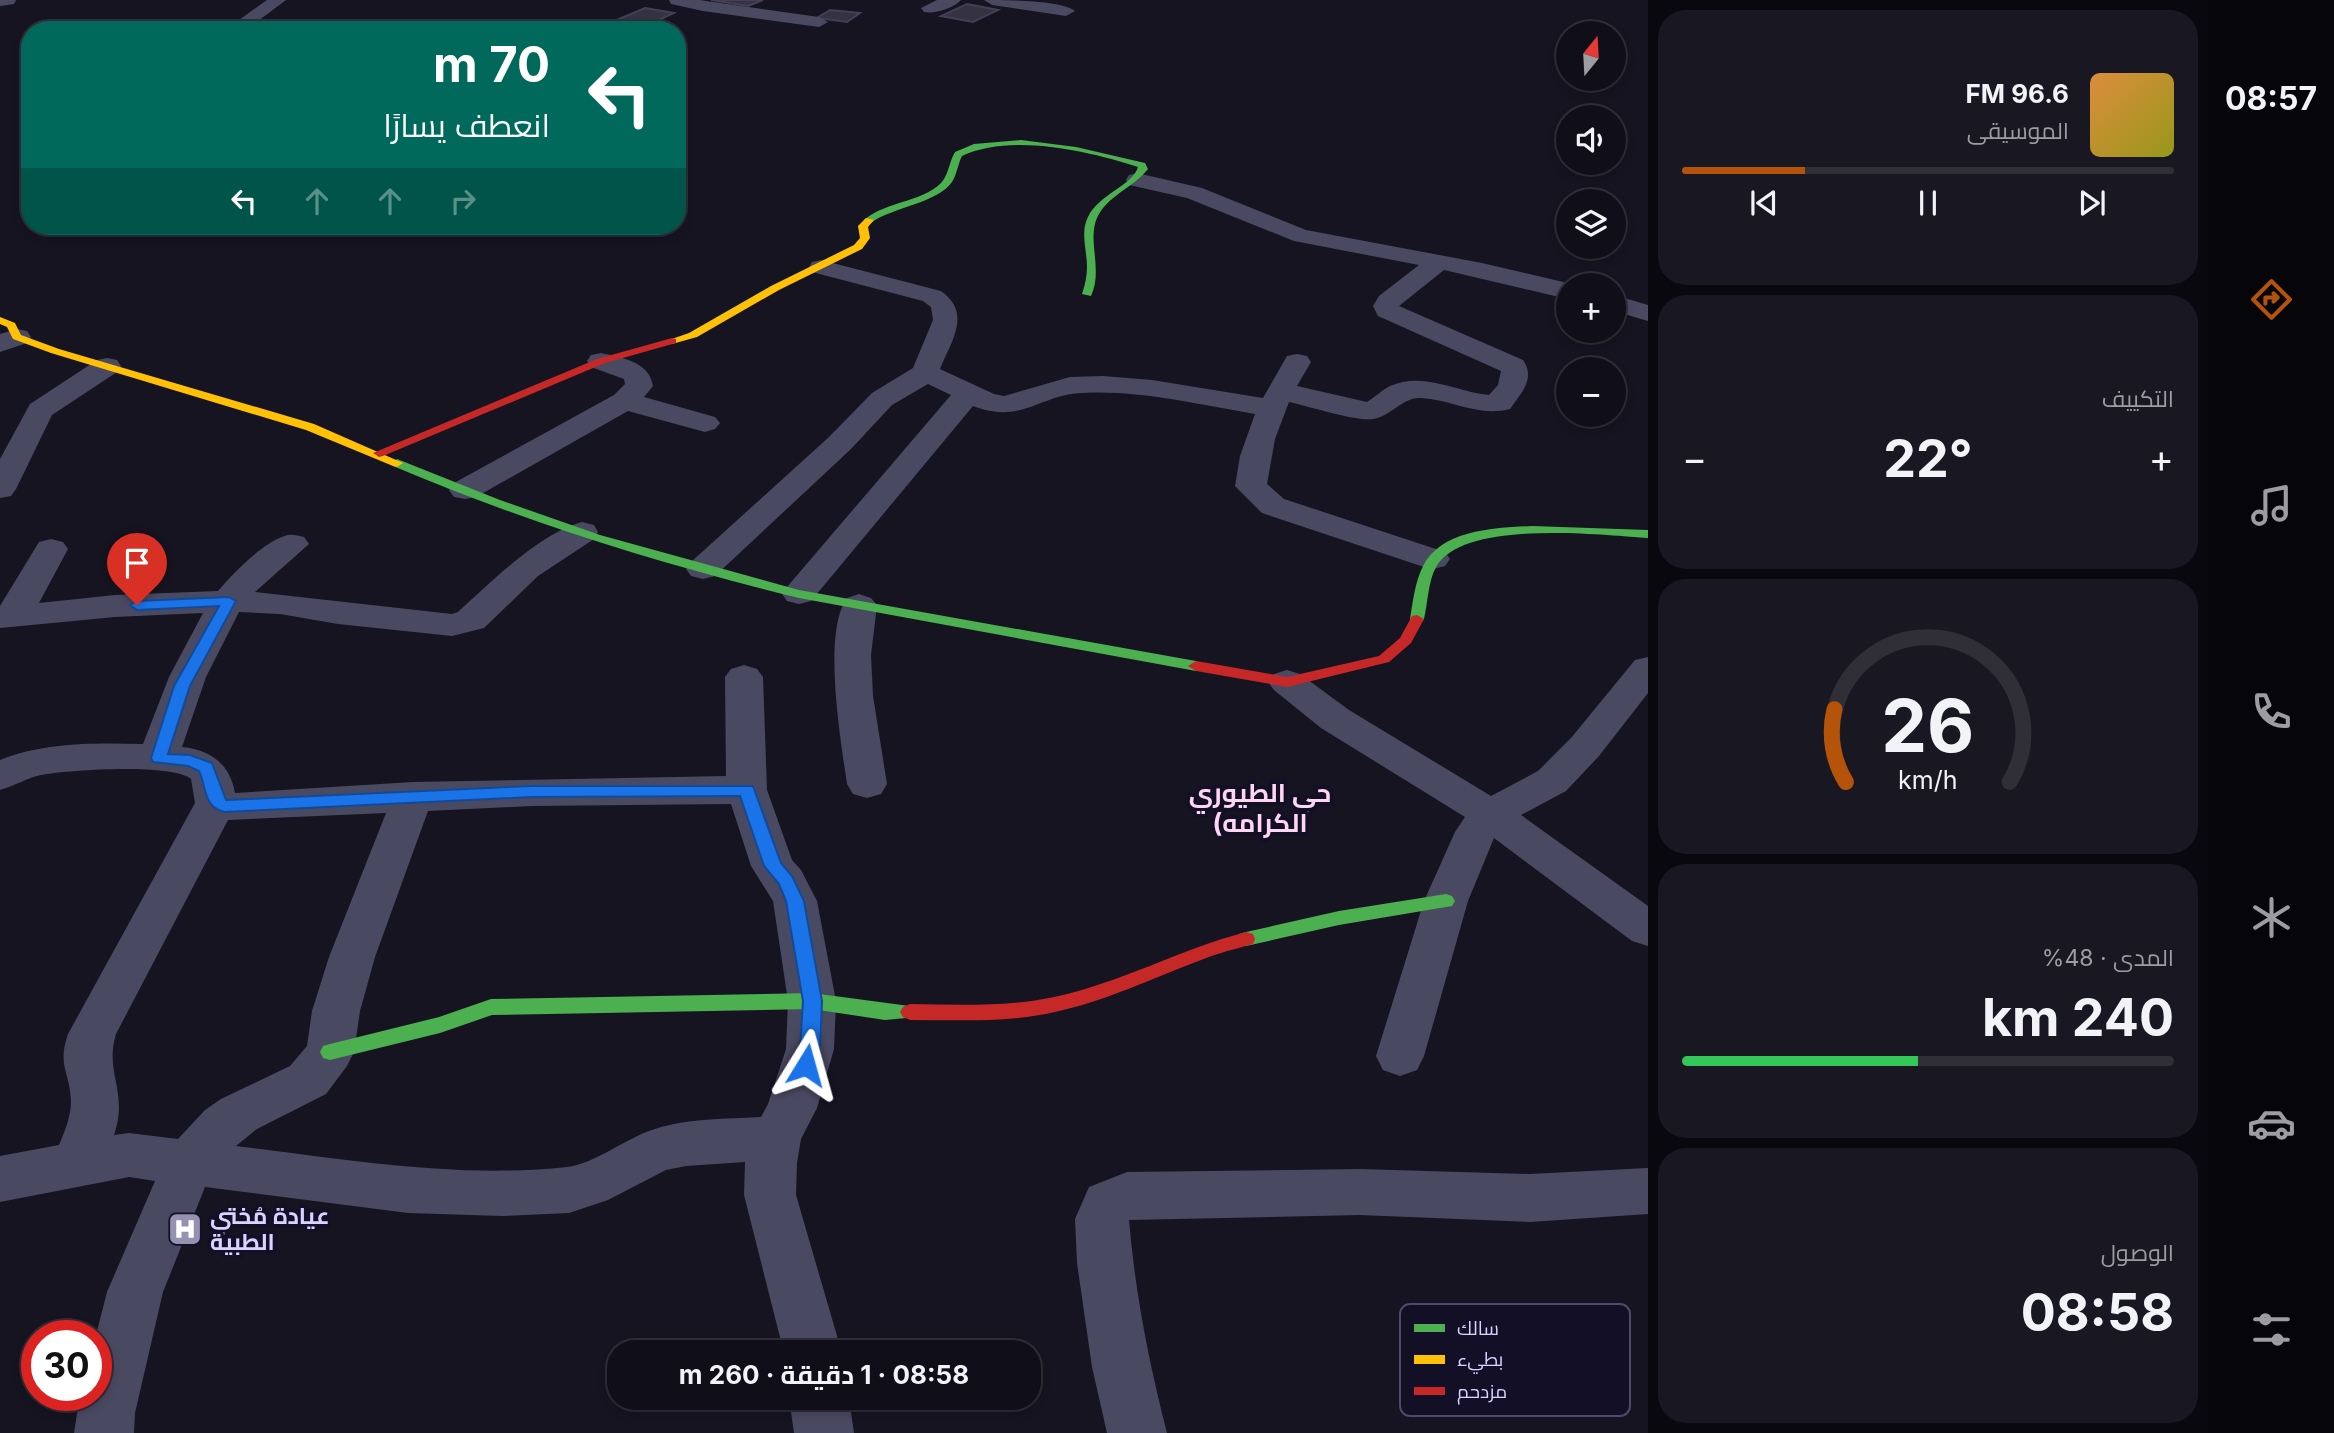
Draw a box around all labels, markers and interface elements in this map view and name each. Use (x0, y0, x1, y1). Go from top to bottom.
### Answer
north arrow (1556, 21, 1626, 91)
map controls (1556, 21, 1626, 427)
text: 70 m (433, 35, 550, 94)
icon: left (574, 49, 665, 140)
text: 96.6 FM (1966, 78, 2069, 109)
text: 08:57 (2225, 79, 2317, 118)
button: sound (1556, 105, 1626, 175)
text: انعطف يسارًا (383, 106, 550, 145)
text: الموسيقى (1967, 117, 2069, 145)
icon: left (225, 182, 263, 220)
icon: ahead (298, 182, 336, 220)
icon: ahead (371, 182, 409, 220)
icon: right (444, 182, 482, 220)
icon: previous (1745, 184, 1783, 222)
icon: pause (1909, 184, 1947, 222)
icon: next (2073, 184, 2111, 222)
button: layers (1556, 189, 1626, 259)
button: + (1556, 273, 1626, 343)
icon: directions (2247, 275, 2296, 324)
button: − (1556, 357, 1626, 427)
text: التكييف (2102, 385, 2174, 413)
text: 22° (1883, 427, 1973, 490)
text: − (1682, 435, 1707, 481)
text: + (2149, 435, 2174, 481)
icon: music (2247, 481, 2296, 530)
pin (107, 533, 167, 605)
icon: arrive (118, 544, 156, 582)
text: 26 (1881, 682, 1975, 771)
icon: phone (2247, 687, 2296, 736)
text: km/h (1898, 765, 1958, 795)
district label: حي الطيوري (الكرامه (1189, 777, 1331, 838)
icon: climate (2247, 893, 2296, 942)
text: المدى · 48% (2042, 944, 2174, 972)
text: 240 km (1982, 986, 2174, 1049)
position arrow (769, 1028, 843, 1102)
icon: car (2247, 1099, 2296, 1148)
place label: عيادة مُختي الطبية (210, 1202, 329, 1256)
hospital icon: عيادة مُختي الطبية (166, 1210, 204, 1248)
text: الوصول (2101, 1239, 2174, 1267)
text: 08:58 (2021, 1281, 2174, 1344)
legend (1400, 1304, 1630, 1416)
icon: filters (2247, 1305, 2296, 1354)
text: سالك (1457, 1317, 1499, 1340)
speed limit sign: 30 (21, 1320, 112, 1411)
text: بطيء (1457, 1348, 1503, 1374)
text: 08:58 · 1 دقيقة · 260 m (679, 1359, 969, 1390)
text: مزدحم (1457, 1380, 1507, 1405)

